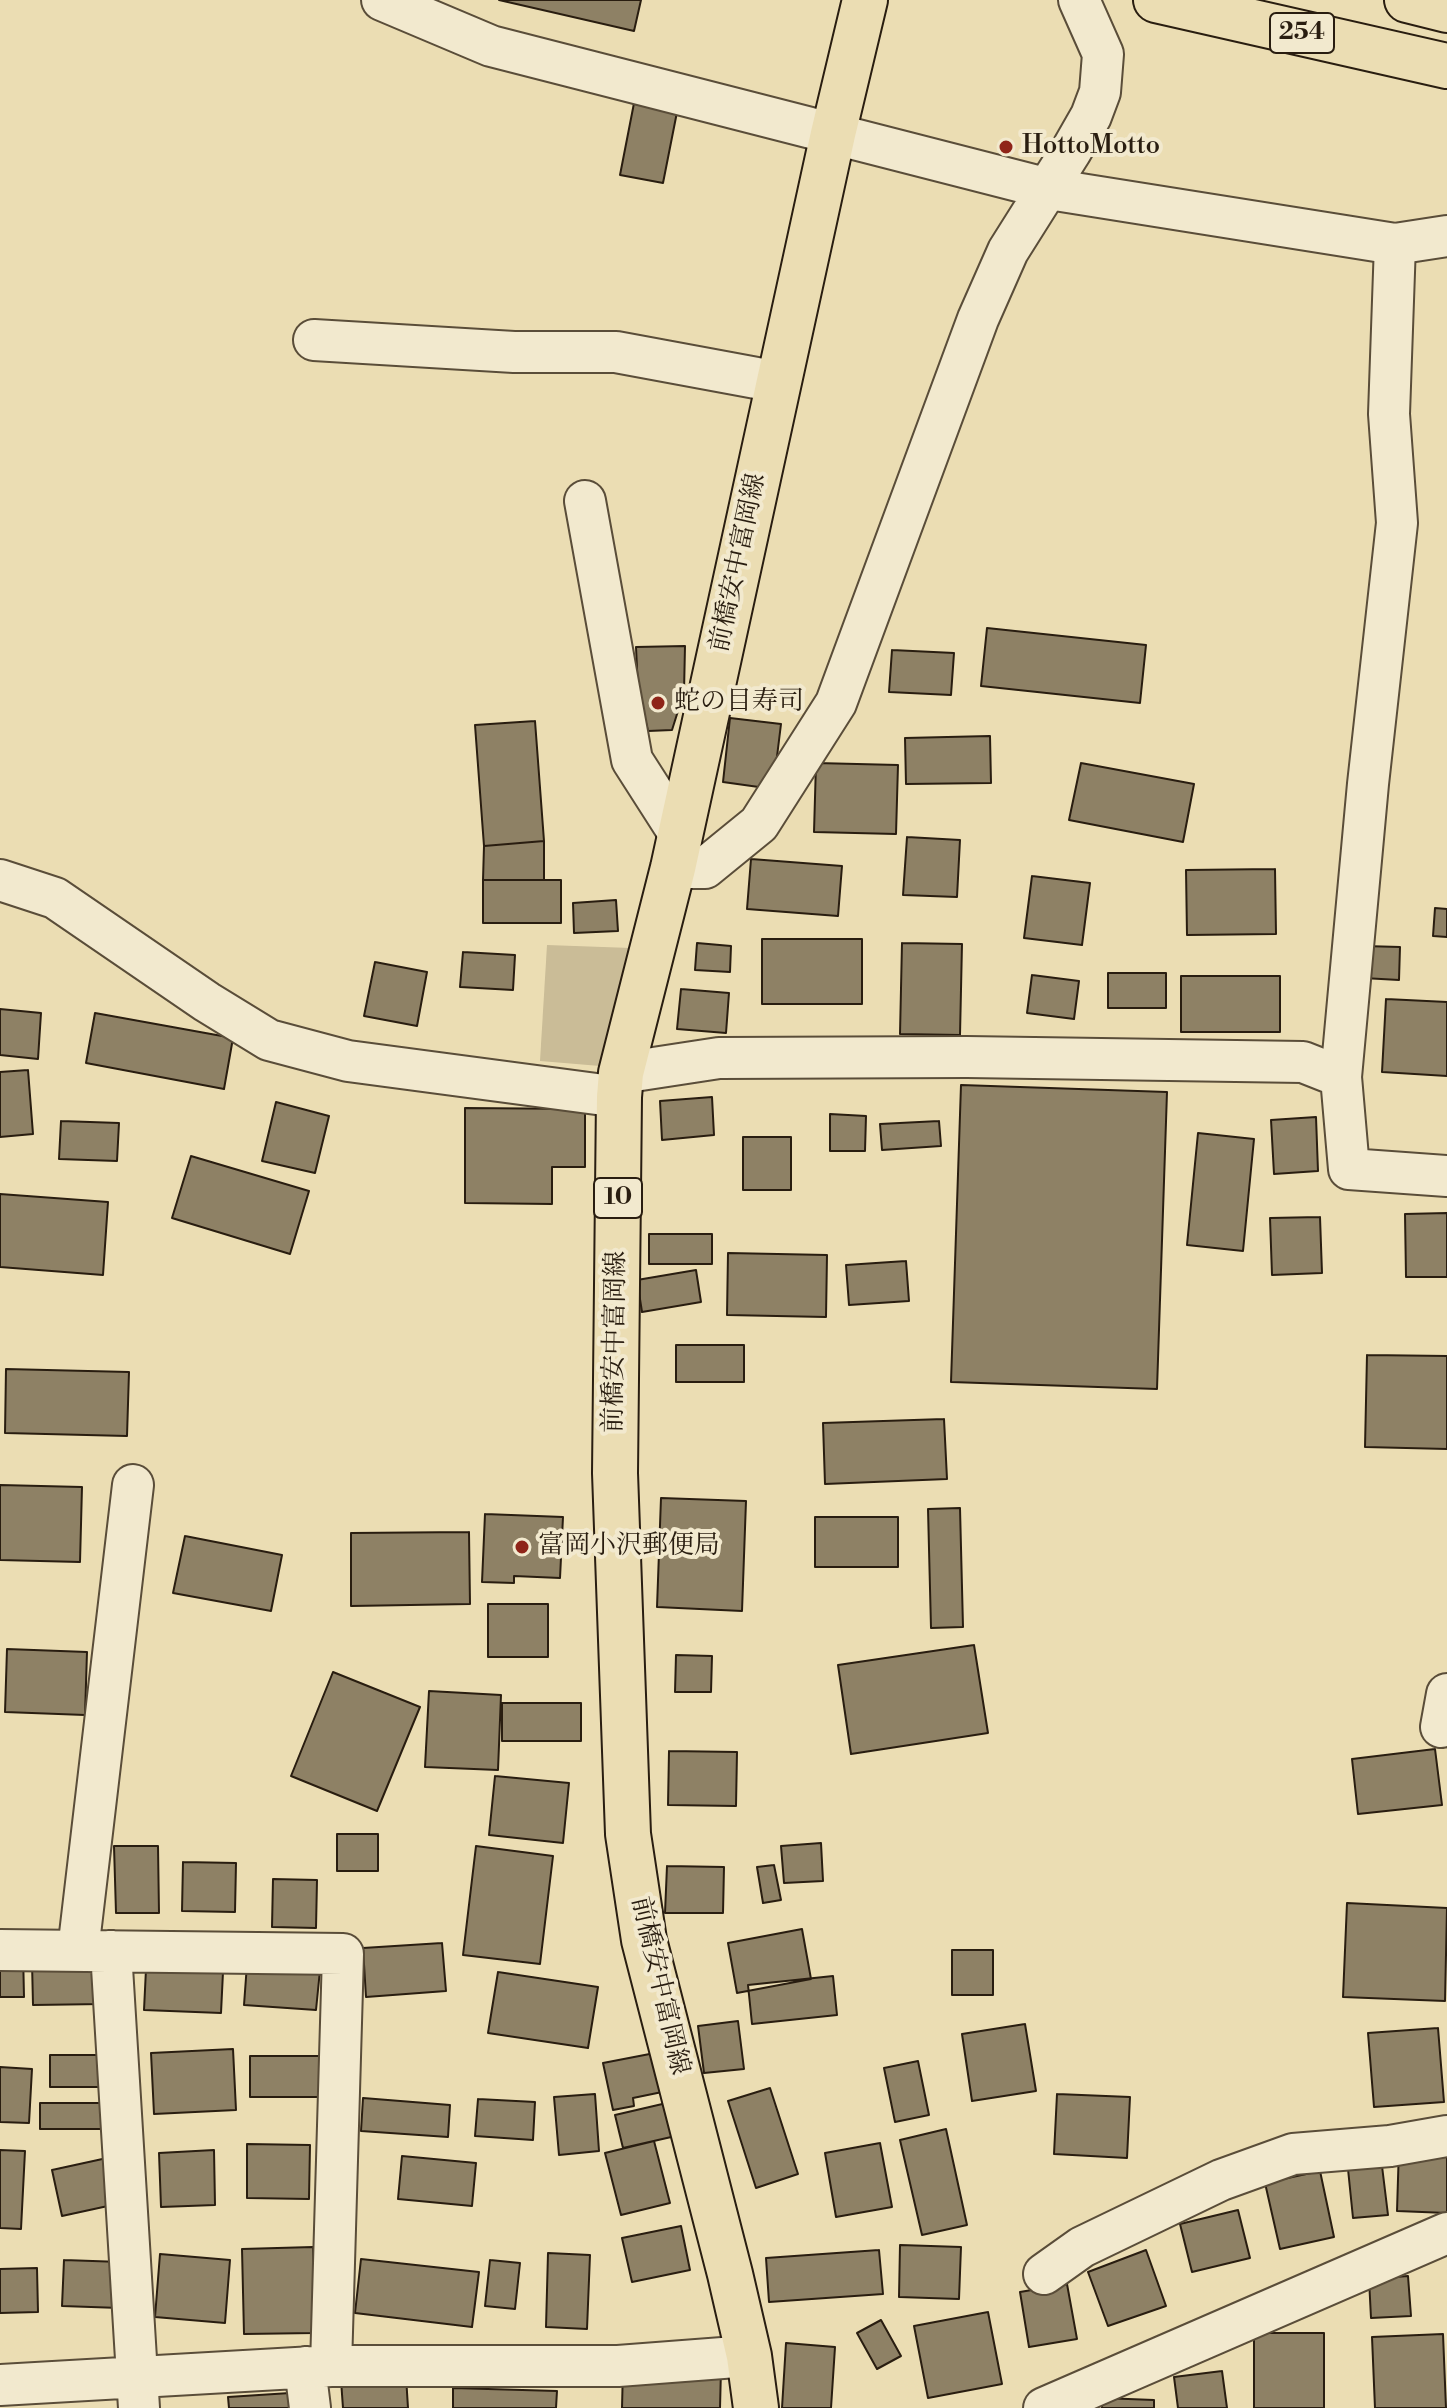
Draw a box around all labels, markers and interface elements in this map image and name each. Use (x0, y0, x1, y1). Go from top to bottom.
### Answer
road number: 254 (1270, 13, 1334, 53)
place label: HottoMotto (1022, 131, 1160, 163)
marker: HottoMotto (997, 138, 1015, 156)
street label: 前橋安中富岡線 (705, 471, 773, 655)
place label: 蛇の目寿司 (674, 687, 804, 719)
marker: 蛇の目寿司 (649, 694, 667, 712)
road number: 10 (594, 1178, 642, 1218)
street label: 前橋安中富岡線 (599, 1251, 633, 1433)
place label: 富岡小沢郵便局 (538, 1531, 720, 1563)
marker: 富岡小沢郵便局 (513, 1538, 531, 1556)
street label: 前橋安中富岡線 (623, 1894, 695, 2078)

